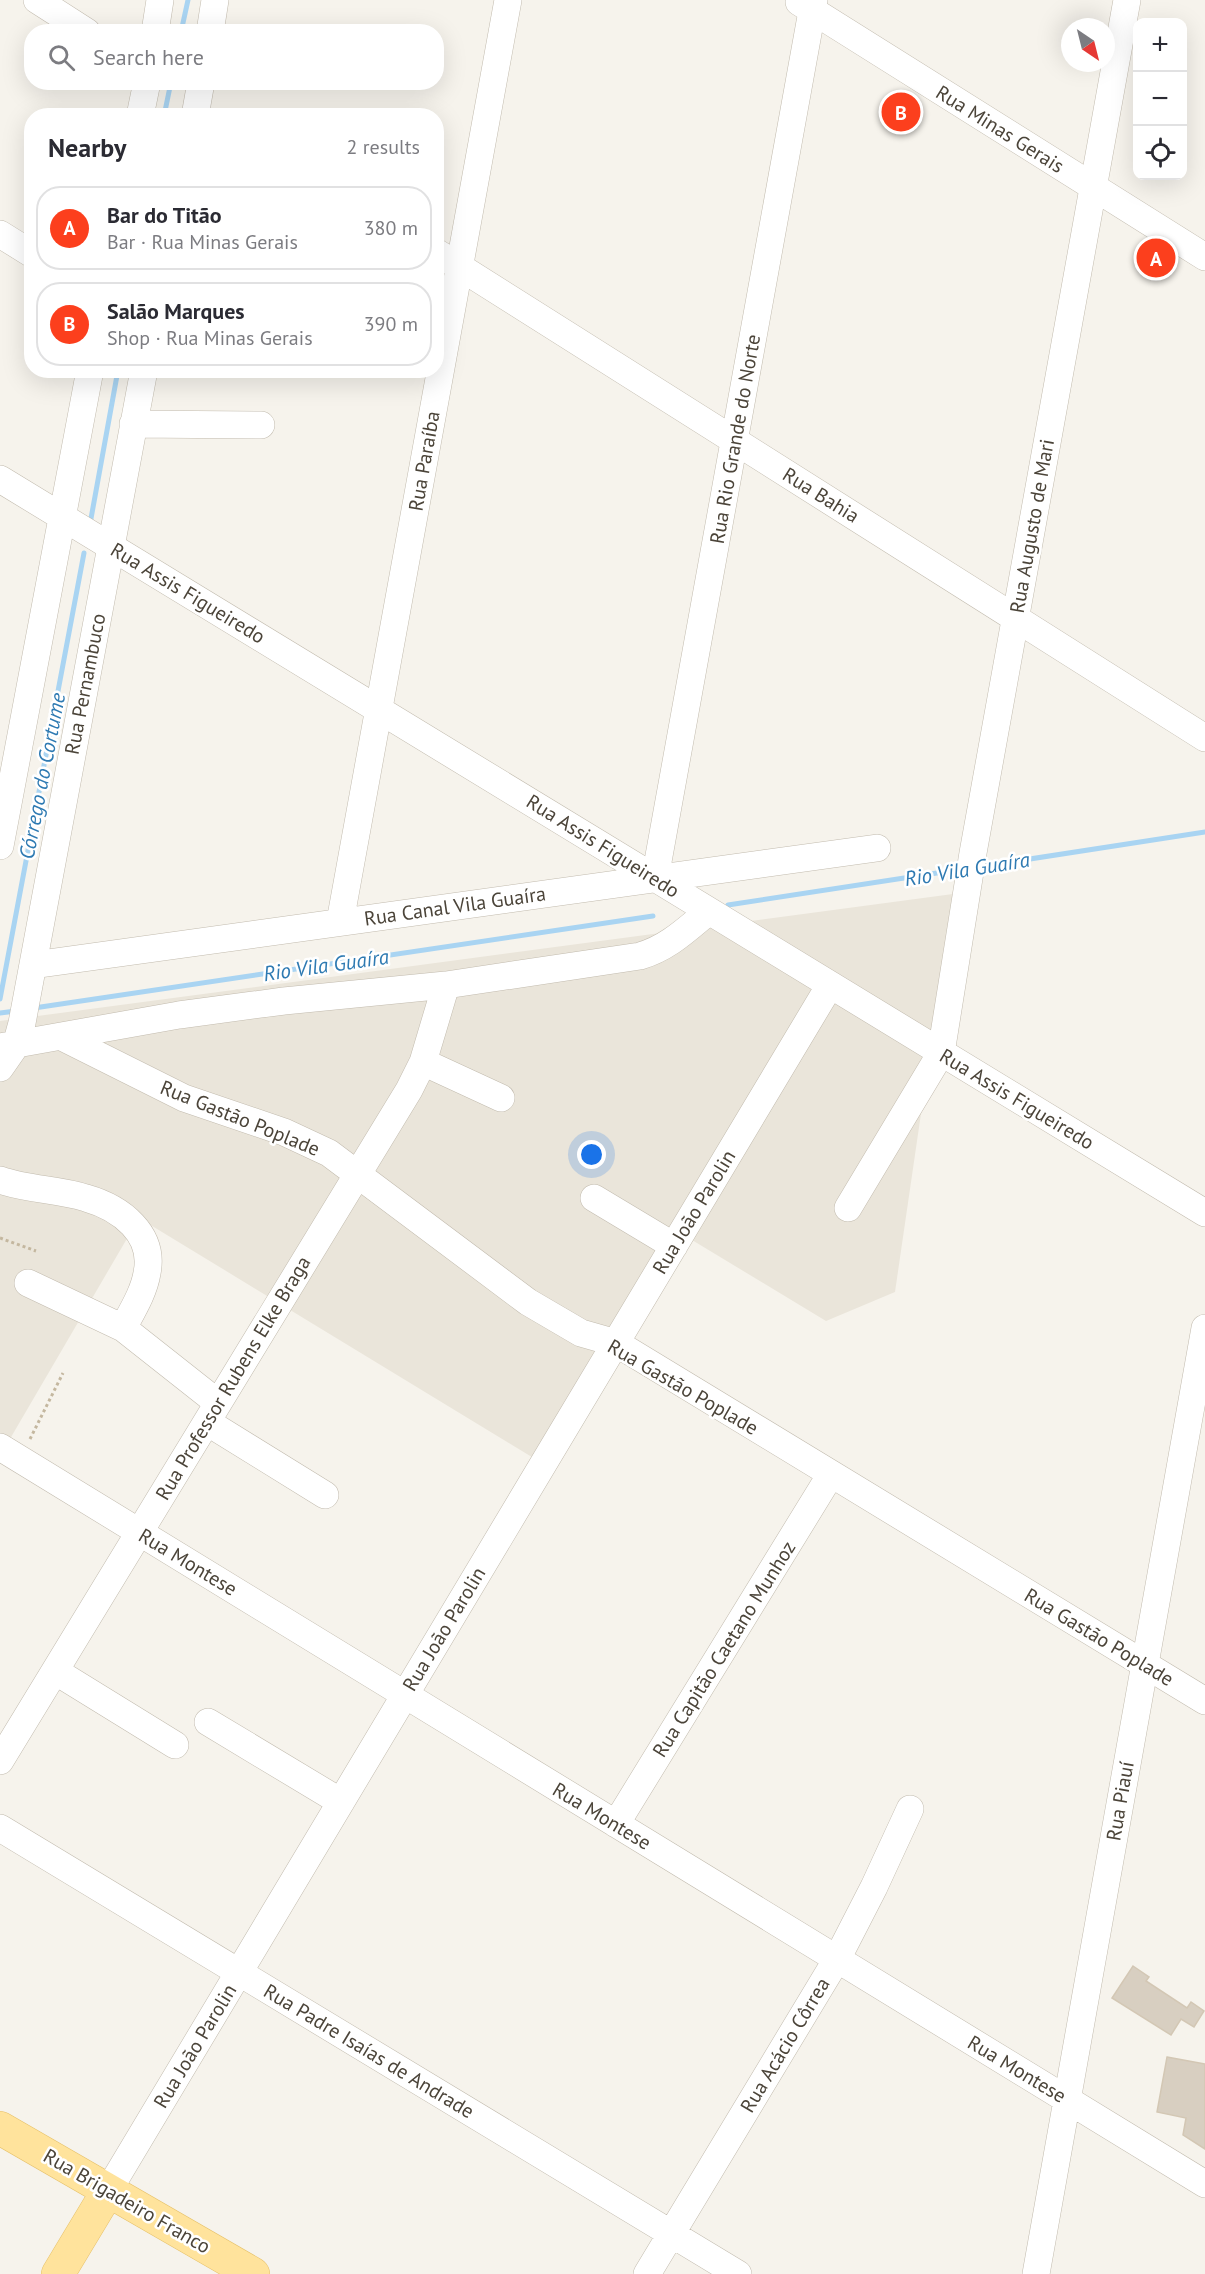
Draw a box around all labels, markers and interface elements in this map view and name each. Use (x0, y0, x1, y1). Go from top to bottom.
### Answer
north arrow (1061, 18, 1115, 72)
map controls (1133, 18, 1187, 180)
button: + (1133, 18, 1187, 72)
search box (24, 24, 444, 90)
icon: search (45, 41, 78, 74)
text: Search here (93, 43, 204, 71)
button: − (1133, 72, 1187, 126)
street label: Rua Minas Gerais (931, 79, 1069, 179)
pin: B (882, 90, 920, 134)
button: locate (1133, 126, 1187, 180)
text: Nearby (48, 131, 126, 164)
text: 2 results (347, 134, 420, 160)
text: Bar do Titão (107, 201, 221, 229)
text: A (63, 215, 76, 241)
text: 380 m (364, 215, 418, 241)
text: Bar · Rua Minas Gerais (107, 229, 298, 255)
pin: A (1136, 236, 1176, 280)
text: Salão Marques (107, 297, 245, 325)
text: B (64, 311, 75, 337)
text: 390 m (364, 311, 418, 337)
text: Shop · Rua Minas Gerais (107, 325, 313, 351)
street label: Rua Rio Grande do Norte (704, 332, 766, 546)
street label: Rua Paraíba (402, 409, 446, 513)
street label: Rua Augusto de Mari (1004, 437, 1060, 615)
street label: Rua Bahia (778, 461, 864, 529)
street label: Rua Assis Figueiredo (106, 537, 270, 649)
street label: Rua Pernambuco (59, 611, 111, 757)
water label: Córrego do Cortume (13, 690, 71, 861)
street label: Rua Assis Figueiredo (522, 788, 684, 904)
water label: Rio Vila Guaíra (902, 846, 1032, 892)
street label: Rua Canal Vila Guaíra (363, 880, 547, 932)
water label: Rio Vila Guaíra (262, 943, 391, 987)
street label: Rua Assis Figueiredo (935, 1043, 1099, 1155)
street label: Rua Gastão Poplade (156, 1074, 324, 1162)
your location (577, 1140, 606, 1169)
street label: Rua João Parolin (647, 1145, 741, 1279)
street label: Rua Professor Rubens Elke Braga (150, 1251, 316, 1505)
street label: Rua Gastão Poplade (603, 1333, 763, 1441)
street label: Rua Montese (134, 1522, 242, 1602)
street label: Rua Capitão Caetano Munhoz (647, 1536, 801, 1762)
street label: Rua João Parolin (397, 1562, 491, 1696)
street label: Rua Gastão Poplade (1020, 1582, 1178, 1692)
street label: Rua Piauí (1100, 1759, 1140, 1843)
street label: Rua Montese (548, 1776, 656, 1856)
street label: Rua Acácio Côrrea (734, 1973, 836, 2117)
street label: Rua Padre Isaías de Andrade (259, 1978, 479, 2124)
street label: Rua João Parolin (148, 1979, 242, 2113)
street label: Rua Montese (963, 2029, 1071, 2109)
street label: Rua Brigadeiro Franco (39, 2143, 215, 2259)

